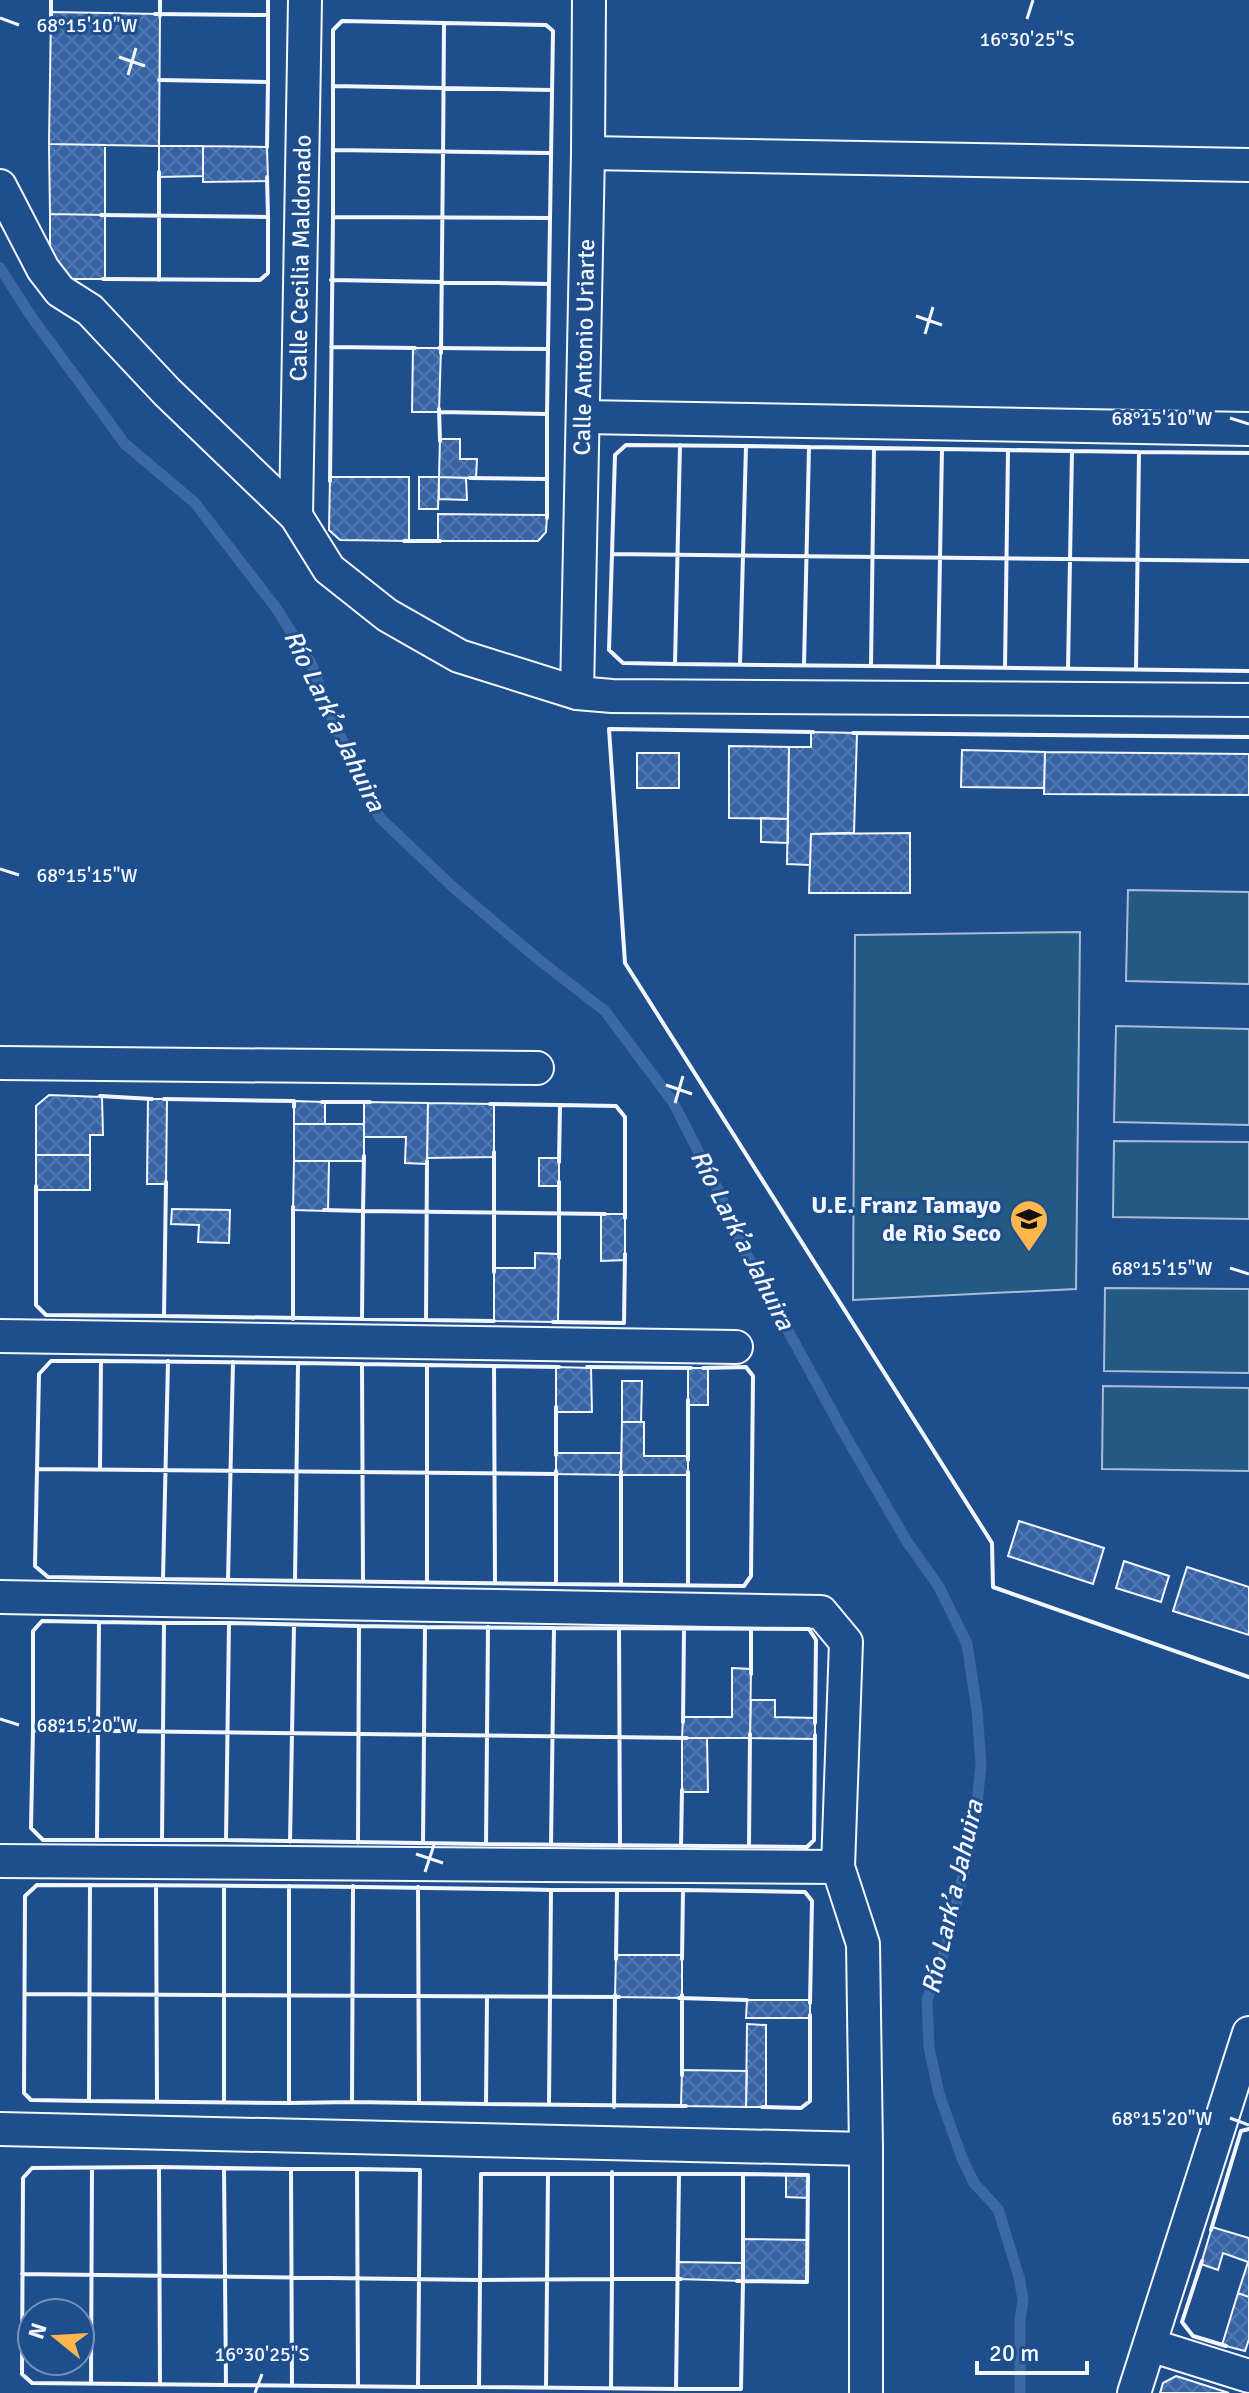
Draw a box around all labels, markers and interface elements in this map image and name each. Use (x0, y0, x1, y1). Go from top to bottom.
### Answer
text: 68°15'10"W (36, 13, 138, 38)
text: 16°30'25"S (979, 27, 1075, 52)
street label: Calle Cecilia Maldonado (283, 134, 318, 382)
street label: Calle Antonio Uriarte (567, 238, 601, 456)
text: 68°15'10"W (1111, 406, 1213, 431)
water label: Río Lark’a Jahuira (276, 625, 392, 818)
text: 68°15'15"W (36, 863, 138, 888)
water label: Río Lark’a Jahuira (683, 1145, 802, 1336)
place label: U.E. Franz Tamayo de Rio Seco (811, 1190, 1001, 1248)
school or university icon: U.E. Franz Tamayo de Rio Seco (1008, 1198, 1050, 1253)
text: 68°15'15"W (1111, 1256, 1213, 1281)
text: 68°15'20"W (36, 1713, 138, 1738)
water label: Río Lark’a Jahuira (915, 1796, 991, 1997)
text: 68°15'20"W (1111, 2106, 1213, 2131)
north arrow (16, 2297, 96, 2377)
text: N (22, 2320, 53, 2342)
scale bar (977, 2325, 1087, 2375)
text: 20 m (989, 2338, 1039, 2368)
text: 16°30'25"S (214, 2342, 310, 2367)

